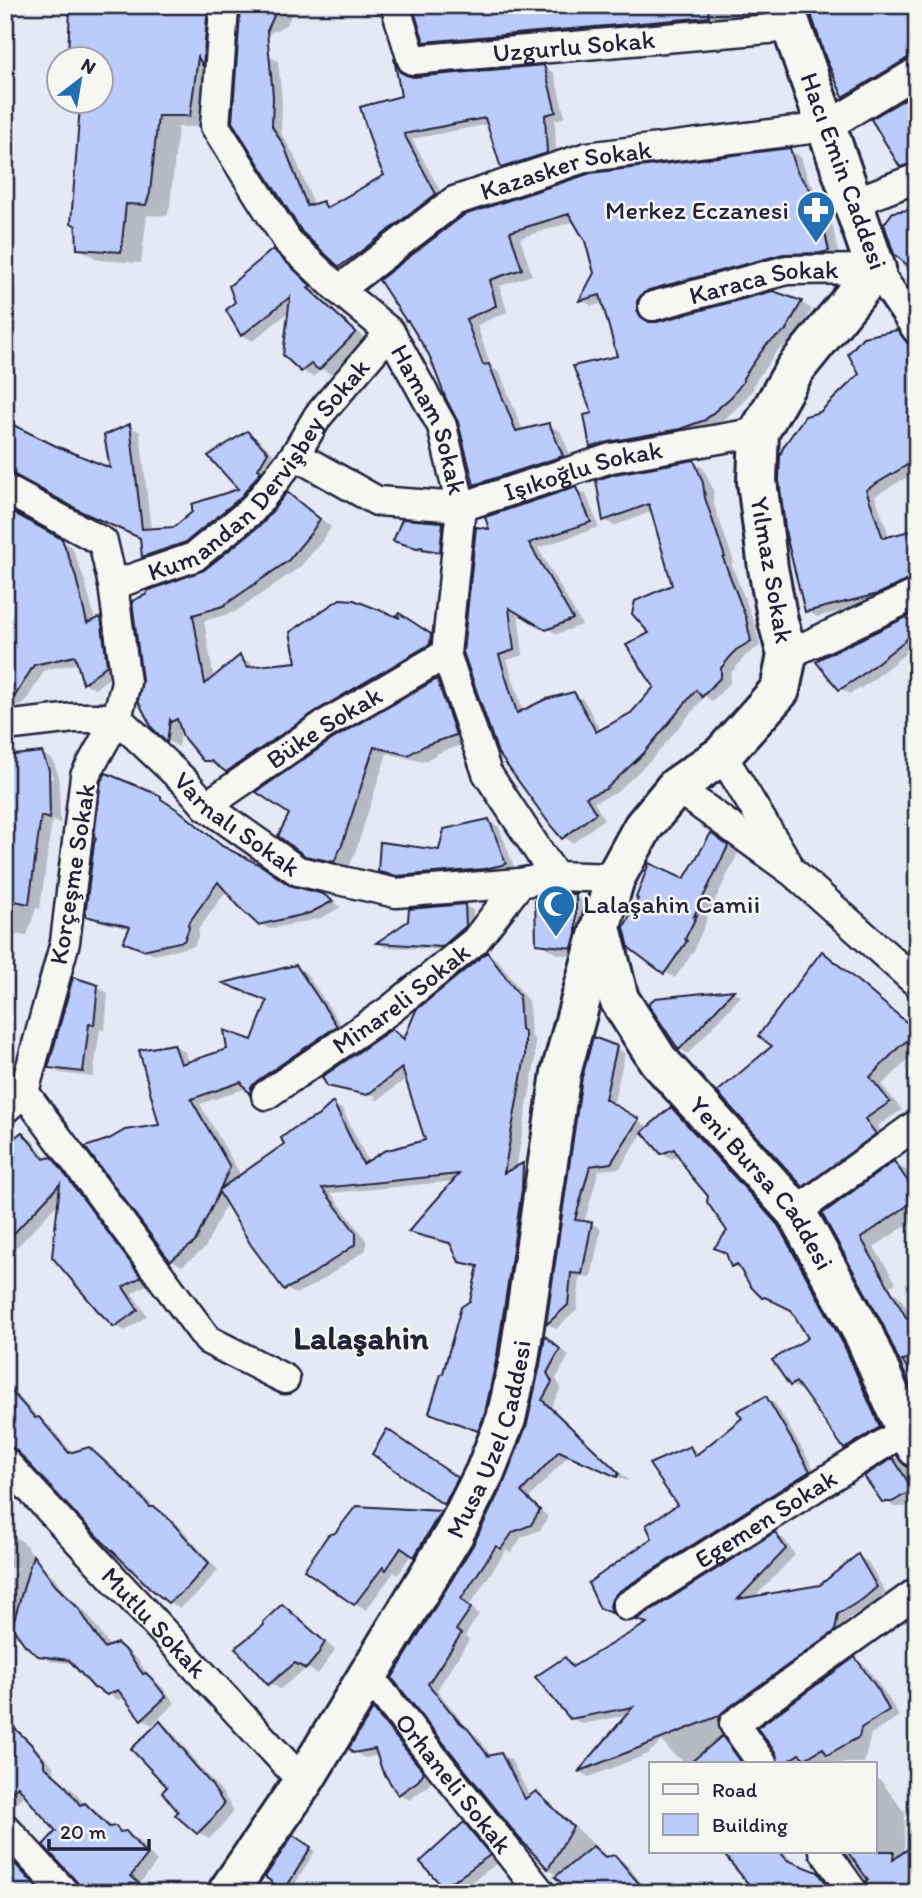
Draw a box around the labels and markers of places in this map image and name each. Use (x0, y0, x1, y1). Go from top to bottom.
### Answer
pharmacy icon: Merkez Eczanesi (795, 189, 837, 244)
place label: Merkez Eczanesi (605, 194, 789, 226)
mosque icon: Lalaşahin Camii (535, 883, 577, 938)
place label: Lalaşahin Camii (583, 888, 760, 920)

